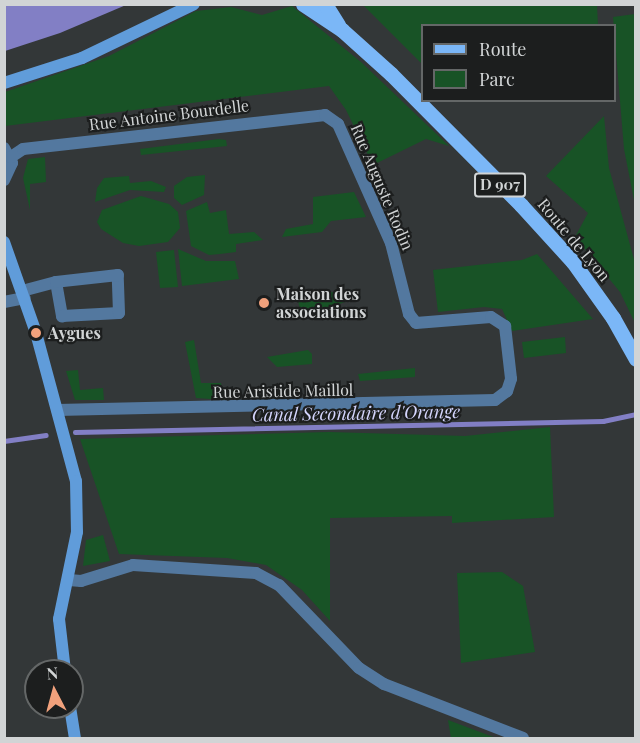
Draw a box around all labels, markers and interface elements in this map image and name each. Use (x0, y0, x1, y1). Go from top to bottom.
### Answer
legend (421, 24, 616, 102)
text: Route (479, 37, 526, 61)
text: Parc (479, 67, 515, 91)
street label: Rue Antoine Bourdelle (88, 96, 250, 134)
street label: Rue Auguste Rodin (347, 121, 417, 253)
road number: D 907 (473, 173, 527, 197)
street label: Route de Lyon (534, 195, 614, 285)
place label: Maison des associations (276, 284, 366, 322)
marker: Maison des associations (257, 296, 271, 310)
place label: Aygues (48, 323, 101, 343)
marker: Aygues (29, 326, 43, 340)
street label: Rue Aristide Maillol (212, 380, 354, 402)
water label: Canal Secondaire d'Orange (251, 400, 461, 426)
north arrow (24, 659, 84, 719)
text: N (45, 662, 59, 684)

